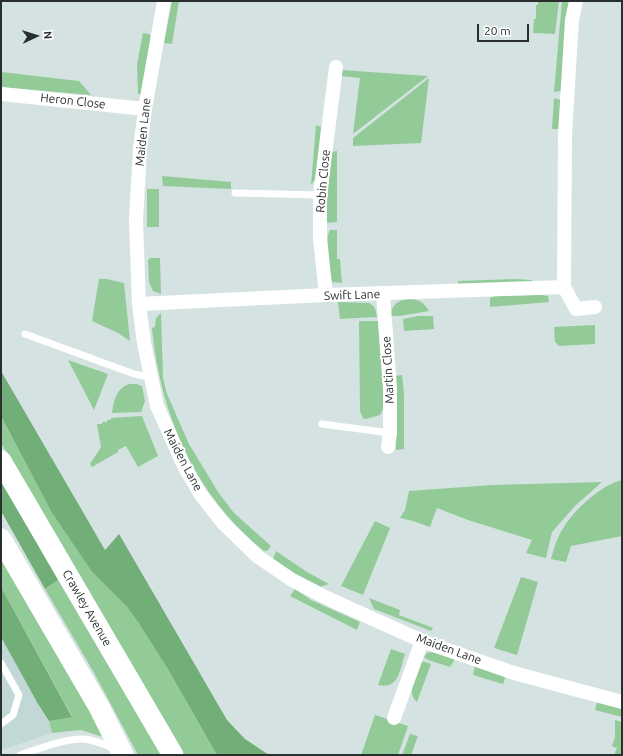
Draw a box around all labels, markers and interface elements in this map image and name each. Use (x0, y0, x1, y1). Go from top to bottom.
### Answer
north arrow (16, 16, 56, 56)
scale bar (479, 16, 531, 42)
text: 20 m (484, 24, 511, 37)
text: N (42, 31, 54, 40)
street label: Heron Close (40, 90, 106, 112)
street label: Maiden Lane (132, 97, 154, 167)
street label: Robin Close (313, 149, 333, 213)
street label: Swift Lane (324, 287, 380, 303)
street label: Martin Close (379, 336, 397, 404)
street label: Maiden Lane (161, 426, 205, 494)
street label: Crawley Avenue (59, 567, 115, 649)
street label: Maiden Lane (414, 631, 484, 667)

